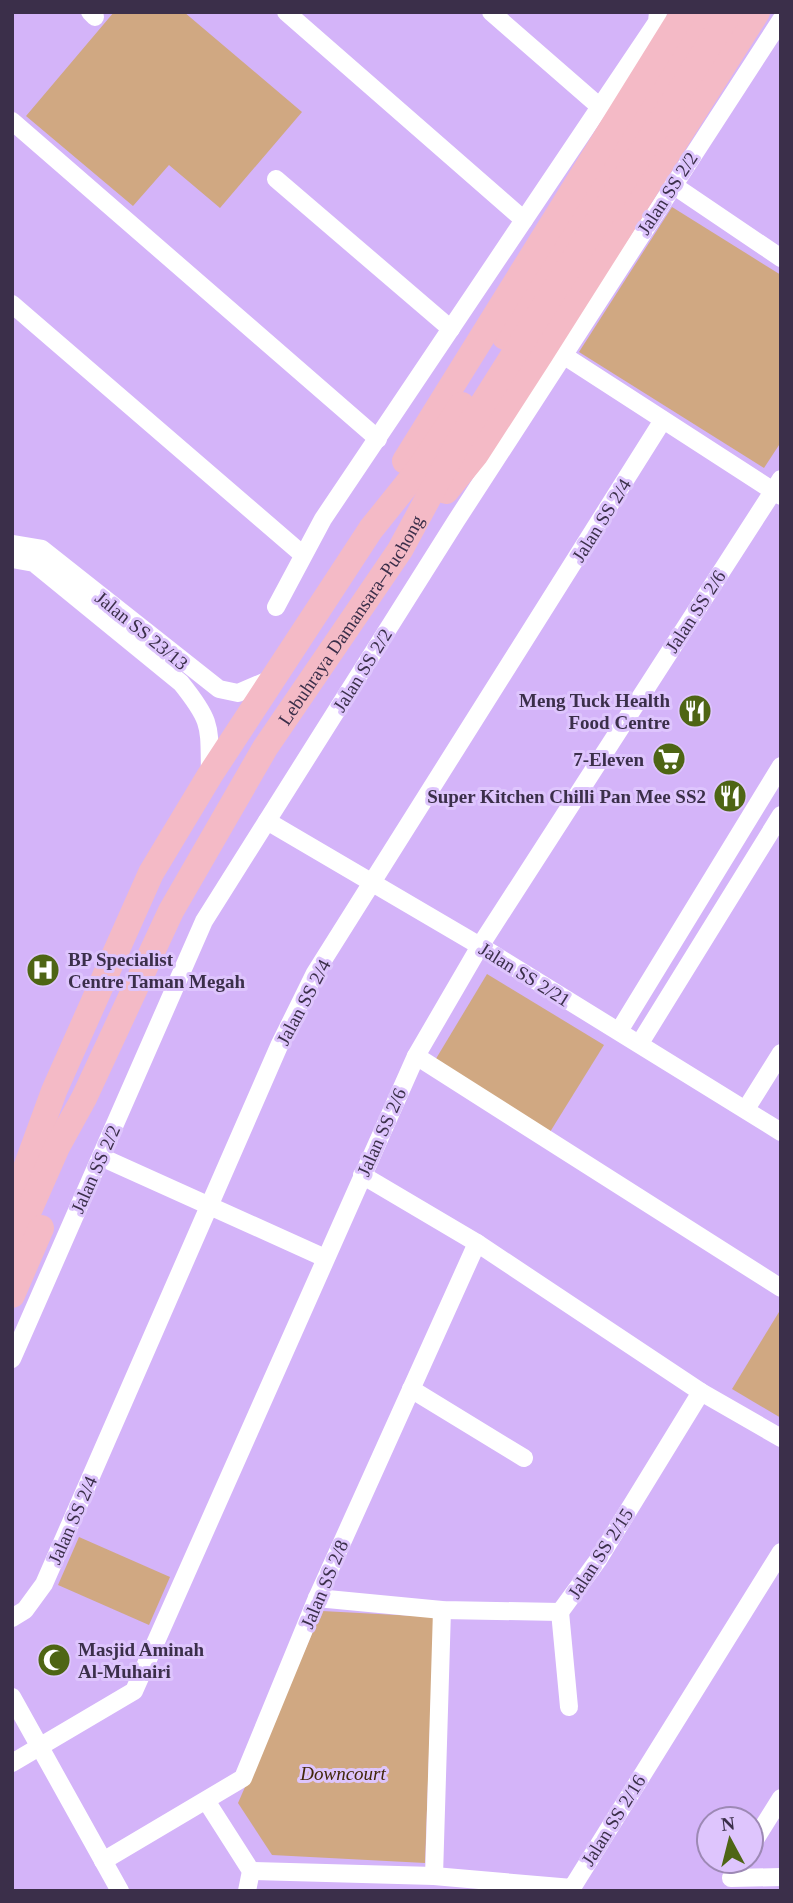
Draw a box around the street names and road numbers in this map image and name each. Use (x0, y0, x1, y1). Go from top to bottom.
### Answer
street label: Jalan SS 2/2 (633, 148, 702, 238)
street label: Jalan SS 2/4 (568, 474, 635, 566)
street label: Lebuhraya Damansara–Puchong (274, 511, 428, 729)
street label: Jalan SS 2/6 (661, 566, 730, 656)
street label: Jalan SS 23/13 (91, 587, 192, 674)
street label: Jalan SS 2/2 (329, 625, 396, 716)
street label: Jalan SS 2/21 (475, 938, 574, 1011)
street label: Jalan SS 2/4 (272, 955, 335, 1049)
street label: Jalan SS 2/6 (353, 1085, 410, 1179)
street label: Jalan SS 2/2 (67, 1122, 124, 1216)
street label: Jalan SS 2/4 (44, 1473, 101, 1567)
street label: Jalan SS 2/15 (563, 1504, 637, 1602)
street label: Jalan SS 2/8 (296, 1537, 352, 1632)
street label: Jalan SS 2/16 (577, 1771, 650, 1870)

